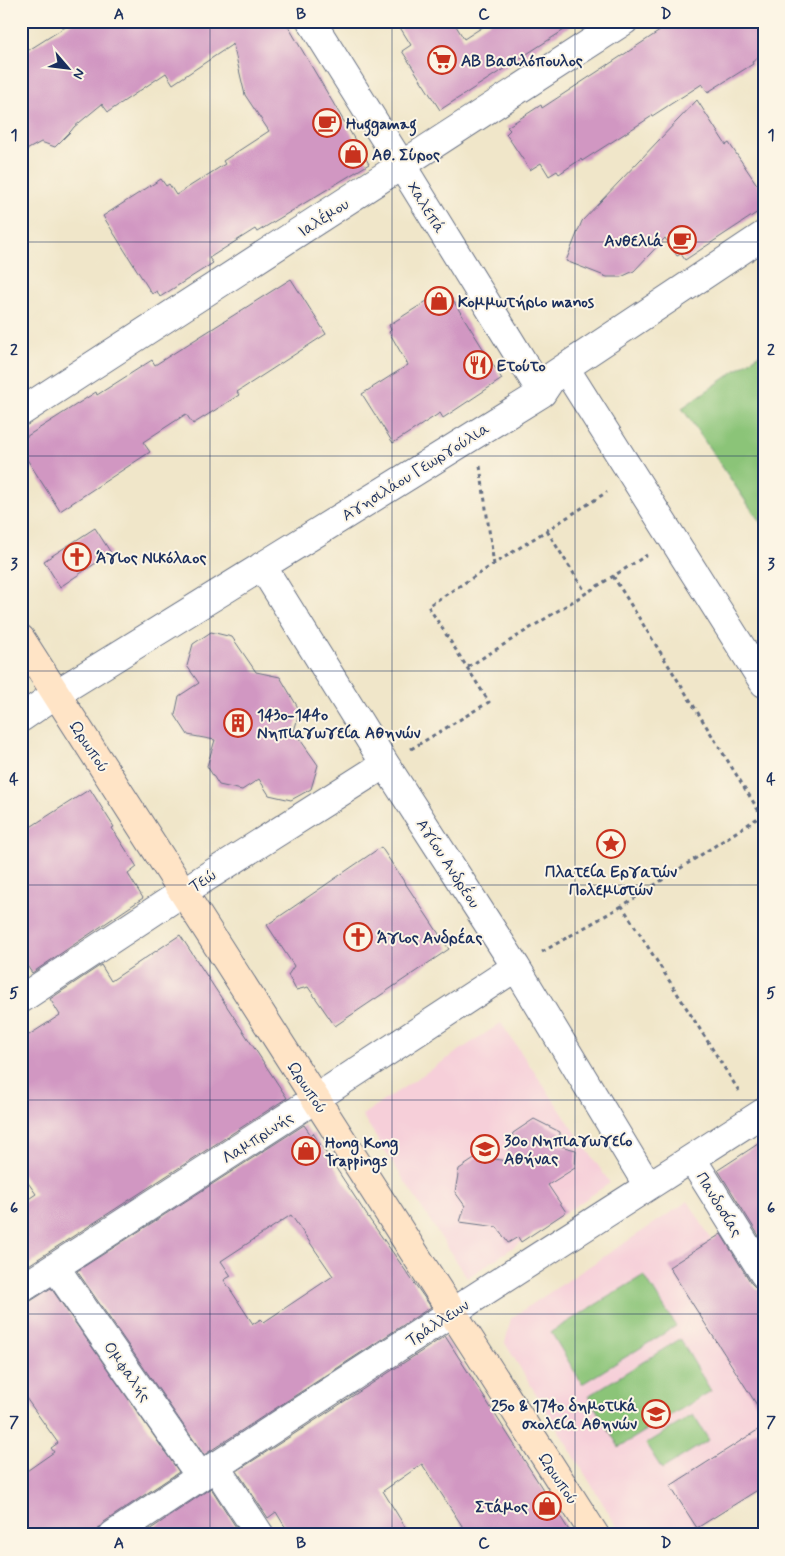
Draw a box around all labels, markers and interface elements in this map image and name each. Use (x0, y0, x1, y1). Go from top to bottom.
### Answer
text: A (114, 4, 124, 25)
text: B (296, 4, 306, 25)
text: C (478, 4, 490, 25)
text: D (660, 4, 672, 25)
north arrow (42, 42, 92, 92)
supermarket icon: ΑΒ Βασιλόπουλος (427, 45, 457, 75)
place label: ΑΒ Βασιλόπουλος (461, 51, 583, 72)
text: N (68, 65, 89, 82)
cafe icon: Huggamag (312, 108, 342, 138)
place label: Huggamag (346, 114, 417, 137)
text: 1 (10, 125, 18, 146)
text: 1 (767, 125, 775, 146)
shop icon: Αθ. Σύρος (338, 139, 368, 169)
place label: Αθ. Σύρος (372, 145, 440, 166)
street label: Χαλεπά (402, 178, 450, 238)
street label: Ιαλέμου (294, 193, 353, 243)
cafe icon: Ανθελιά (667, 225, 697, 255)
place label: Ανθελιά (604, 231, 664, 252)
shop icon: Κομμωτήριο manos (424, 286, 454, 316)
place label: Κομμωτήριο manos (458, 292, 595, 313)
text: 2 (10, 340, 18, 361)
text: 2 (767, 340, 775, 361)
restaurant icon: Ετούτο (463, 350, 493, 380)
place label: Ετούτο (497, 356, 546, 377)
street label: Αγησιλάου Γεωργούλια (338, 418, 494, 526)
church icon: Άγιος Νικόλαος (62, 542, 92, 572)
place label: Άγιος Νικόλαος (96, 548, 206, 569)
text: 3 (10, 554, 18, 575)
text: 3 (767, 554, 775, 575)
place label: 143ο-144ο Νηπιαγωγεία Αθηνών (257, 705, 420, 744)
building icon: 143ο-144ο Νηπιαγωγεία Αθηνών (223, 708, 253, 738)
street label: Ωρωπού (64, 717, 113, 777)
text: 4 (9, 769, 19, 790)
text: 4 (766, 769, 776, 790)
street label: Αγίου Ανδρέου (411, 814, 485, 913)
place icon: Πλατεία Εργατών Πολεμιστών (596, 829, 626, 859)
place label: Πλατεία Εργατών Πολεμιστών (545, 862, 677, 901)
street label: Τεώ (185, 865, 220, 898)
church icon: Άγιος Ανδρέας (343, 922, 373, 952)
place label: Άγιος Ανδρέας (377, 927, 482, 949)
text: 5 (9, 983, 19, 1004)
text: 5 (766, 983, 776, 1004)
street label: Ωρωπού (282, 1058, 331, 1118)
street label: Λαμπρινής (218, 1107, 297, 1169)
place label: 30ο Νηπιαγωγείο Αθήνας (504, 1131, 632, 1170)
place label: Hong Kong Trappings (325, 1133, 398, 1174)
school or university icon: 30ο Νηπιαγωγείο Αθήνας (470, 1134, 500, 1164)
shop icon: Hong Kong Trappings (291, 1136, 321, 1166)
street label: Πανδοσίας (691, 1168, 747, 1241)
text: 6 (10, 1198, 18, 1219)
text: 6 (767, 1198, 775, 1219)
street label: Τράλλεων (402, 1295, 473, 1352)
street label: Ομφαλής (98, 1338, 155, 1406)
place label: 25ο & 174ο δημοτικά σχολεία Αθηνών (491, 1396, 638, 1435)
school or university icon: 25ο & 174ο δημοτικά σχολεία Αθηνών (641, 1399, 671, 1429)
text: 7 (9, 1412, 19, 1433)
text: 7 (766, 1412, 776, 1433)
street label: Ωρωπού (533, 1449, 582, 1509)
shop icon: Στάμος (532, 1491, 562, 1521)
place label: Στάμος (475, 1497, 528, 1518)
text: A (114, 1533, 124, 1554)
text: B (296, 1533, 306, 1554)
text: C (478, 1533, 490, 1554)
text: D (660, 1533, 672, 1554)

